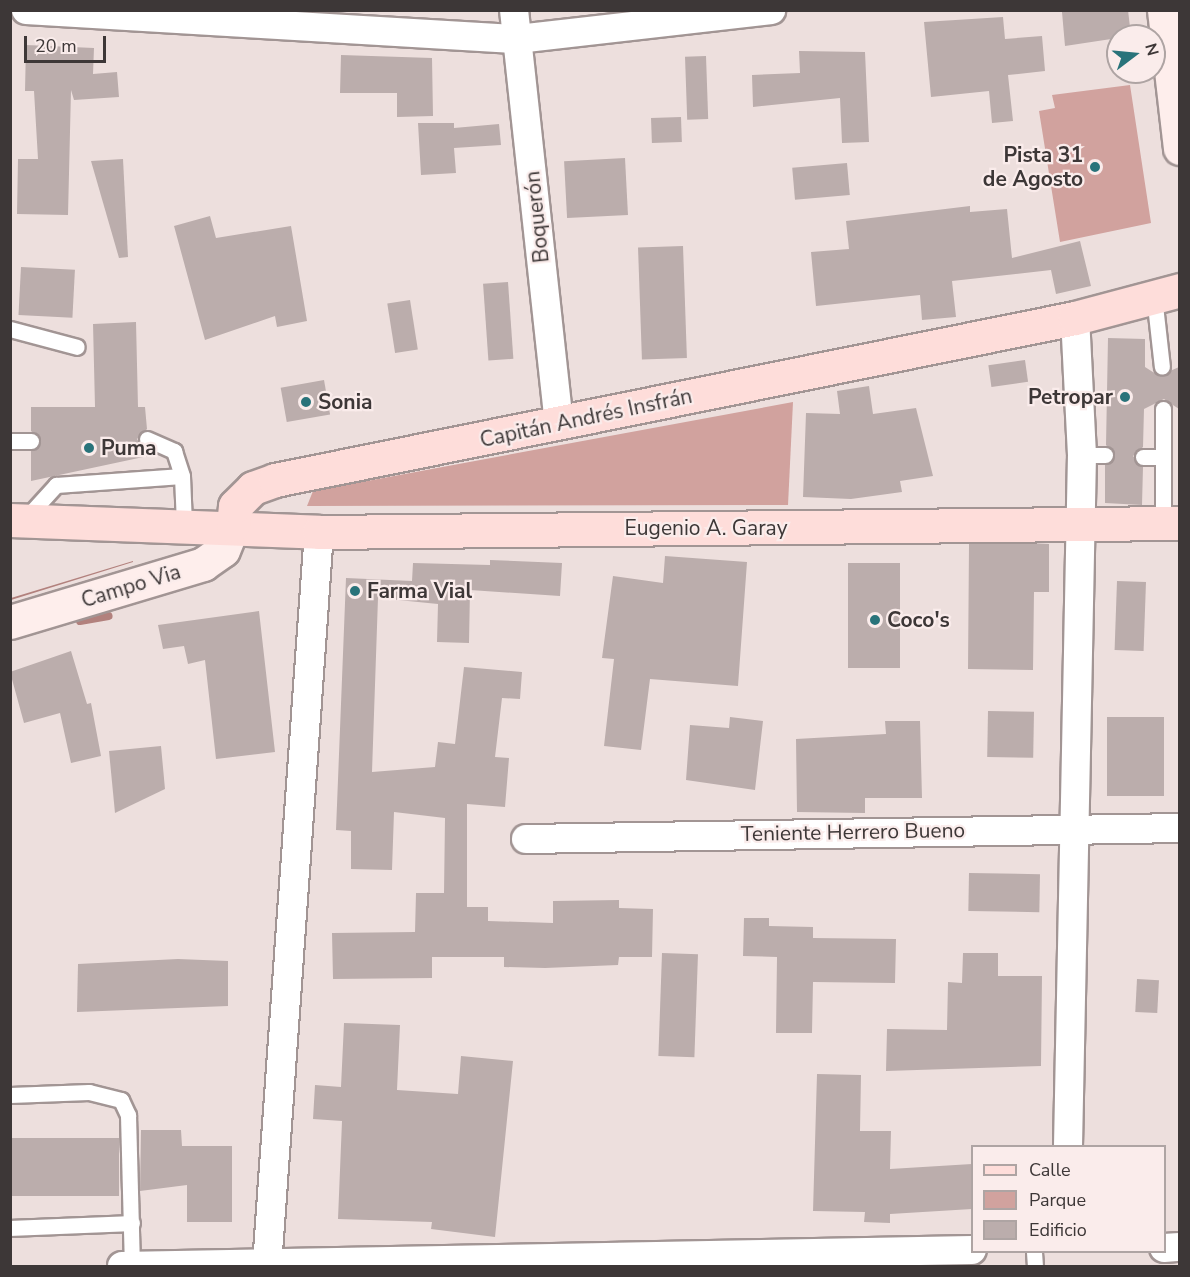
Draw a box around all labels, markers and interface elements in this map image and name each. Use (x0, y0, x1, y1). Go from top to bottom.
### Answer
scale bar (27, 24, 110, 62)
north arrow (1106, 24, 1166, 84)
text: 20 m (35, 34, 77, 58)
text: N (1139, 41, 1164, 58)
place label: Pista 31 de Agosto (983, 142, 1083, 192)
marker: Pista 31 de Agosto (1088, 160, 1102, 174)
street label: Boquerón (520, 170, 554, 264)
street label: Capitán Andrés Insfrán (478, 383, 694, 453)
place label: Petropar (1028, 384, 1113, 410)
place label: Sonia (318, 389, 372, 415)
marker: Petropar (1118, 390, 1132, 404)
marker: Sonia (299, 395, 313, 409)
place label: Puma (101, 435, 157, 461)
marker: Puma (82, 441, 96, 455)
street label: Eugenio A. Garay (625, 515, 787, 541)
street label: Campo Via (78, 559, 184, 613)
place label: Farma Vial (367, 578, 472, 604)
marker: Farma Vial (348, 584, 362, 598)
place label: Coco's (887, 607, 950, 633)
marker: Coco's (868, 613, 882, 627)
street label: Teniente Herrero Bueno (741, 817, 965, 847)
legend (971, 1145, 1166, 1253)
text: Calle (1029, 1158, 1071, 1182)
text: Parque (1029, 1188, 1086, 1212)
text: Edificio (1029, 1218, 1087, 1242)

